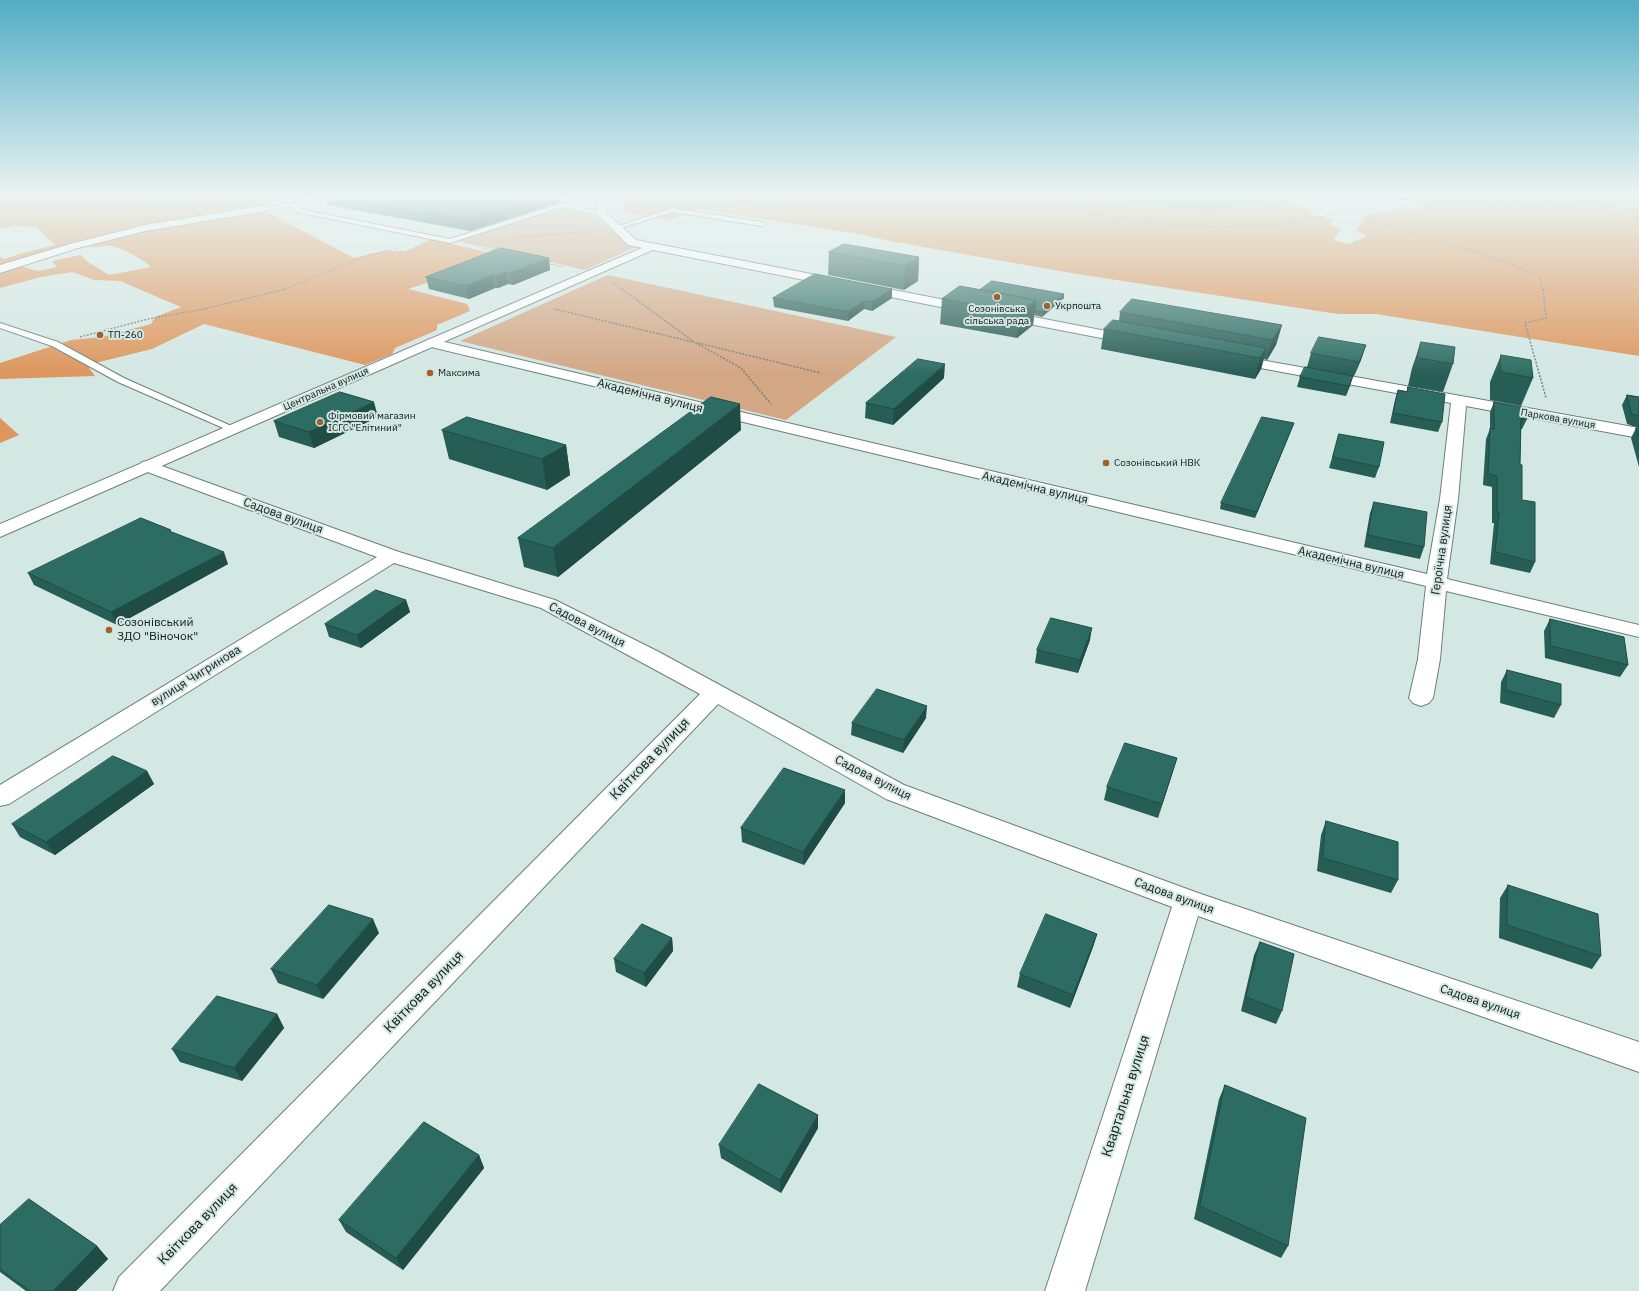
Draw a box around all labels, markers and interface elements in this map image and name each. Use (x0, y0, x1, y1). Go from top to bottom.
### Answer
marker: Созонівська сільська рада (992, 292, 1002, 302)
place label: Укрпошта (1055, 300, 1101, 312)
marker: Укрпошта (1042, 301, 1052, 311)
place label: Созонівська сільська рада (965, 303, 1029, 326)
place label: ТП-260 (108, 329, 143, 341)
marker: ТП-260 (95, 330, 105, 340)
street label: Центральна вулиця (281, 365, 371, 413)
place label: Максима (438, 367, 480, 379)
marker: Максима (425, 368, 435, 378)
street label: Академічна вулиця (596, 376, 704, 416)
street label: Паркова вулиця (1520, 407, 1596, 431)
place label: Фірмовий магазин ІСГС "Елітиний" (328, 410, 416, 434)
marker: Фірмовий магазин ІСГС "Елітиний" (315, 417, 325, 427)
place label: Созонівський НВК (1114, 457, 1200, 469)
marker: Созонівський НВК (1101, 458, 1111, 468)
street label: Академічна вулиця (980, 469, 1090, 507)
street label: Садова вулиця (241, 495, 325, 537)
street label: Героїчна вулиця (1429, 504, 1455, 596)
street label: Академічна вулиця (1296, 544, 1406, 582)
street label: Садова вулиця (546, 600, 628, 650)
place label: Созонівський ЗДО "Віночок" (117, 616, 198, 644)
marker: Созонівський ЗДО "Віночок" (104, 625, 114, 635)
street label: вулиця Чигринова (148, 642, 244, 710)
street label: Квіткова вулиця (607, 715, 693, 803)
street label: Садова вулиця (832, 753, 914, 803)
street label: Садова вулиця (1132, 875, 1216, 917)
street label: Квіткова вулиця (381, 948, 467, 1036)
street label: Садова вулиця (1438, 982, 1522, 1022)
street label: Квартальна вулиця (1098, 1033, 1154, 1159)
street label: Квіткова вулиця (155, 1180, 241, 1268)

